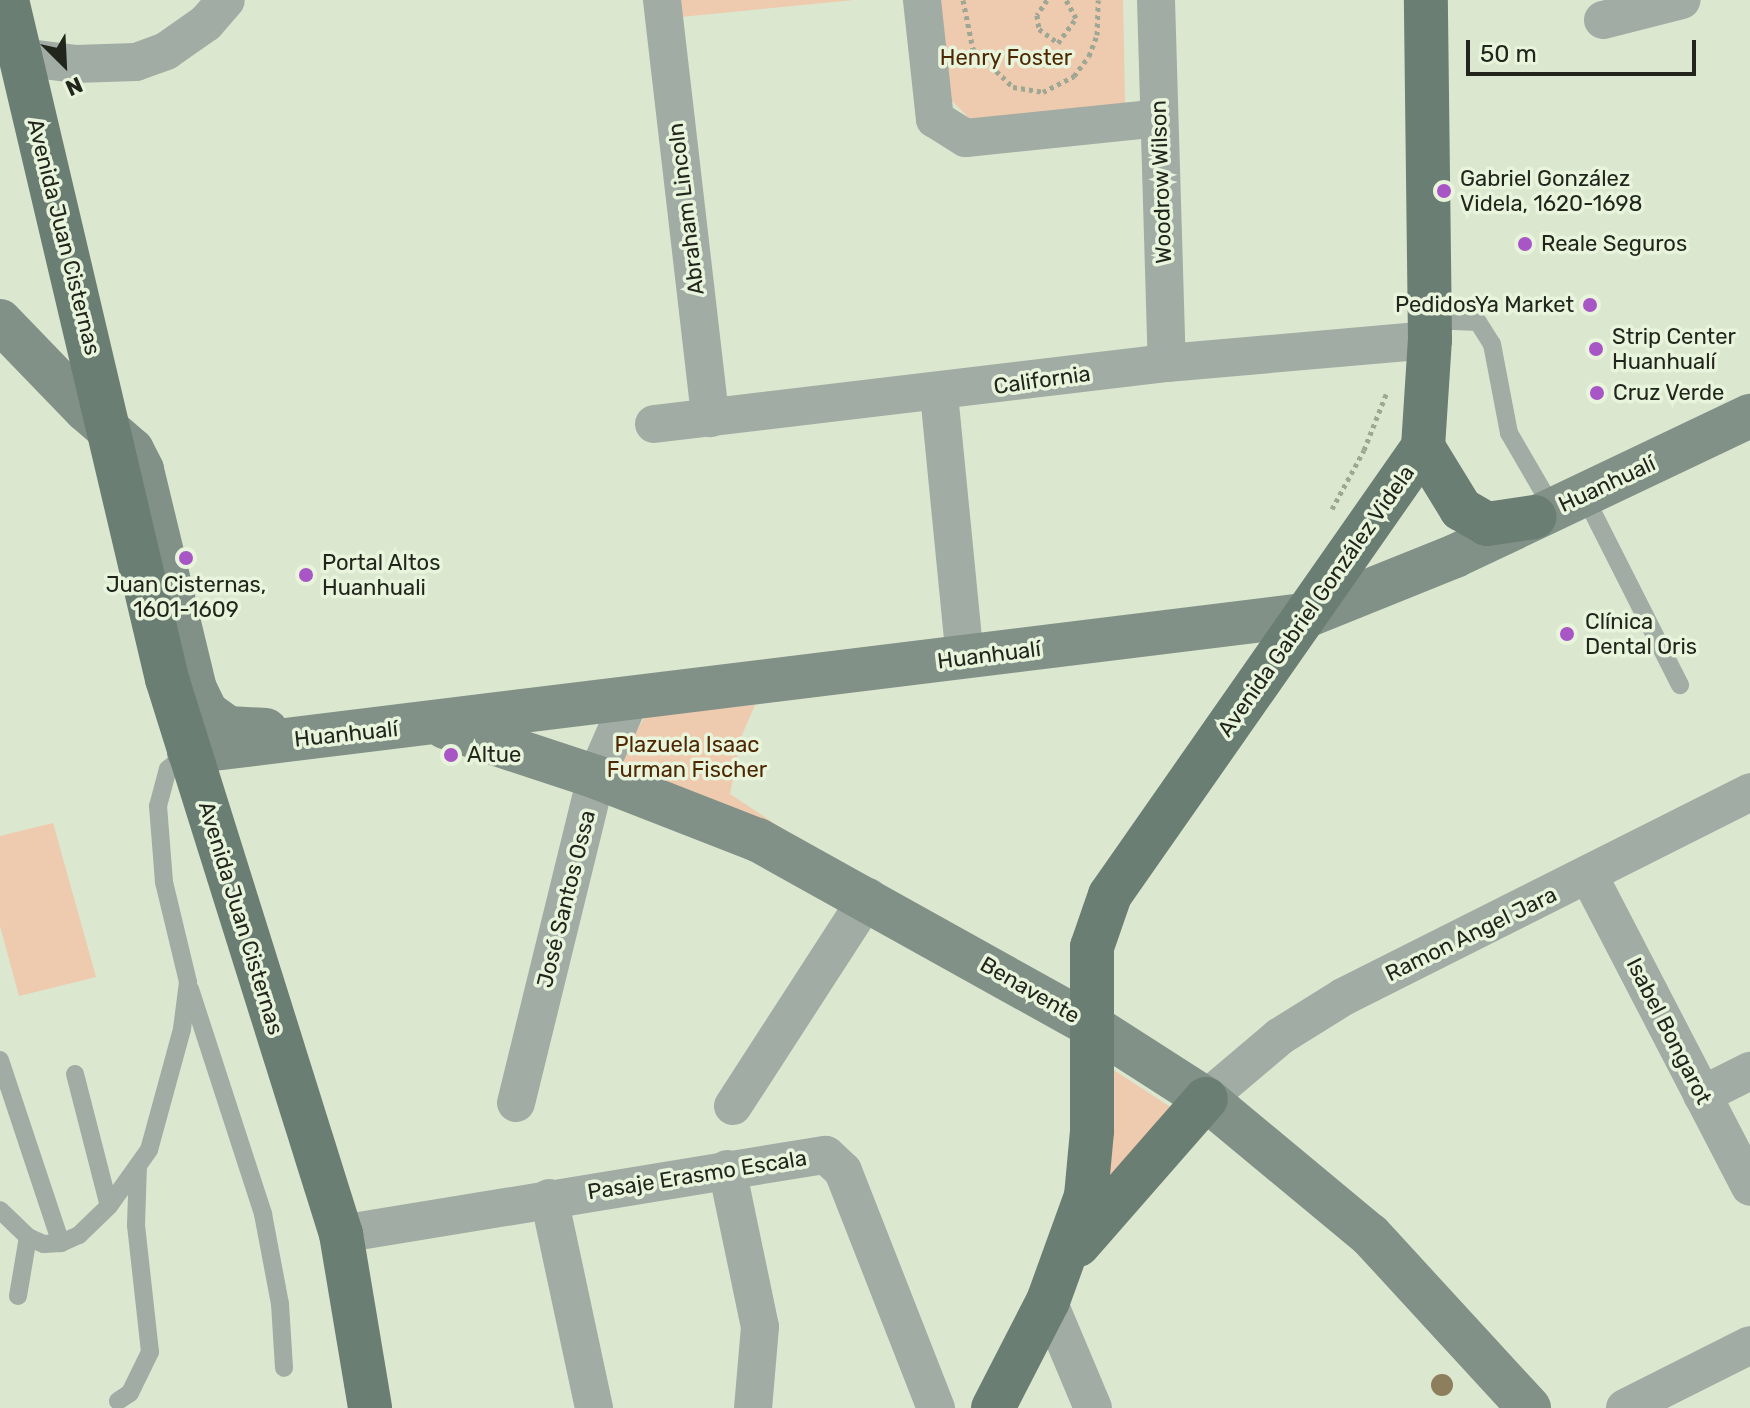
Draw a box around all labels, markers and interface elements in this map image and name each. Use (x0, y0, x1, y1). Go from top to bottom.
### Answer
north arrow (24, 24, 104, 104)
scale bar (1470, 24, 1700, 74)
text: 50 m (1480, 40, 1537, 68)
park label: Henry Foster (940, 45, 1072, 71)
text: N (61, 71, 87, 102)
street label: Woodrow Wilson (1145, 99, 1177, 265)
street label: Avenida Juan Cisternas (22, 116, 106, 358)
street label: Abraham Lincoln (662, 121, 710, 297)
place label: Gabriel González Videla, 1620-1698 (1460, 165, 1643, 216)
marker: Gabriel González Videla, 1620-1698 (1435, 182, 1453, 200)
place label: Reale Seguros (1541, 231, 1687, 257)
marker: Reale Seguros (1516, 235, 1534, 253)
place label: PedidosYa Market (1395, 292, 1574, 318)
marker: PedidosYa Market (1581, 296, 1599, 314)
place label: Strip Center Huanhualí (1612, 323, 1736, 374)
marker: Strip Center Huanhualí (1587, 340, 1605, 358)
street label: California (992, 360, 1092, 400)
place label: Cruz Verde (1613, 380, 1725, 406)
marker: Cruz Verde (1588, 384, 1606, 402)
street label: Huanhualí (1554, 450, 1660, 518)
street label: Avenida Gabriel González Videla (1212, 460, 1420, 742)
marker: Juan Cisternas, 1601-1609 (177, 549, 195, 567)
place label: Portal Altos Huanhuali (322, 549, 441, 600)
marker: Portal Altos Huanhuali (297, 566, 315, 584)
place label: Juan Cisternas, 1601-1609 (106, 571, 266, 622)
place label: Clínica Dental Oris (1585, 608, 1697, 660)
marker: Clínica Dental Oris (1556, 623, 1578, 645)
street label: Huanhualí (936, 636, 1042, 674)
street label: Huanhualí (293, 715, 399, 753)
park label: Plazuela Isaac Furman Fischer (607, 731, 767, 782)
place label: Altue (467, 742, 521, 768)
marker: Altue (442, 746, 460, 764)
street label: Avenida Juan Cisternas (193, 798, 289, 1038)
street label: José Santos Ossa (531, 808, 601, 990)
street label: Ramon Angel Jara (1381, 881, 1561, 987)
street label: Benavente (976, 951, 1084, 1029)
street label: Isabel Bongarot (1621, 953, 1717, 1109)
street label: Pasaje Erasmo Escala (585, 1145, 809, 1205)

